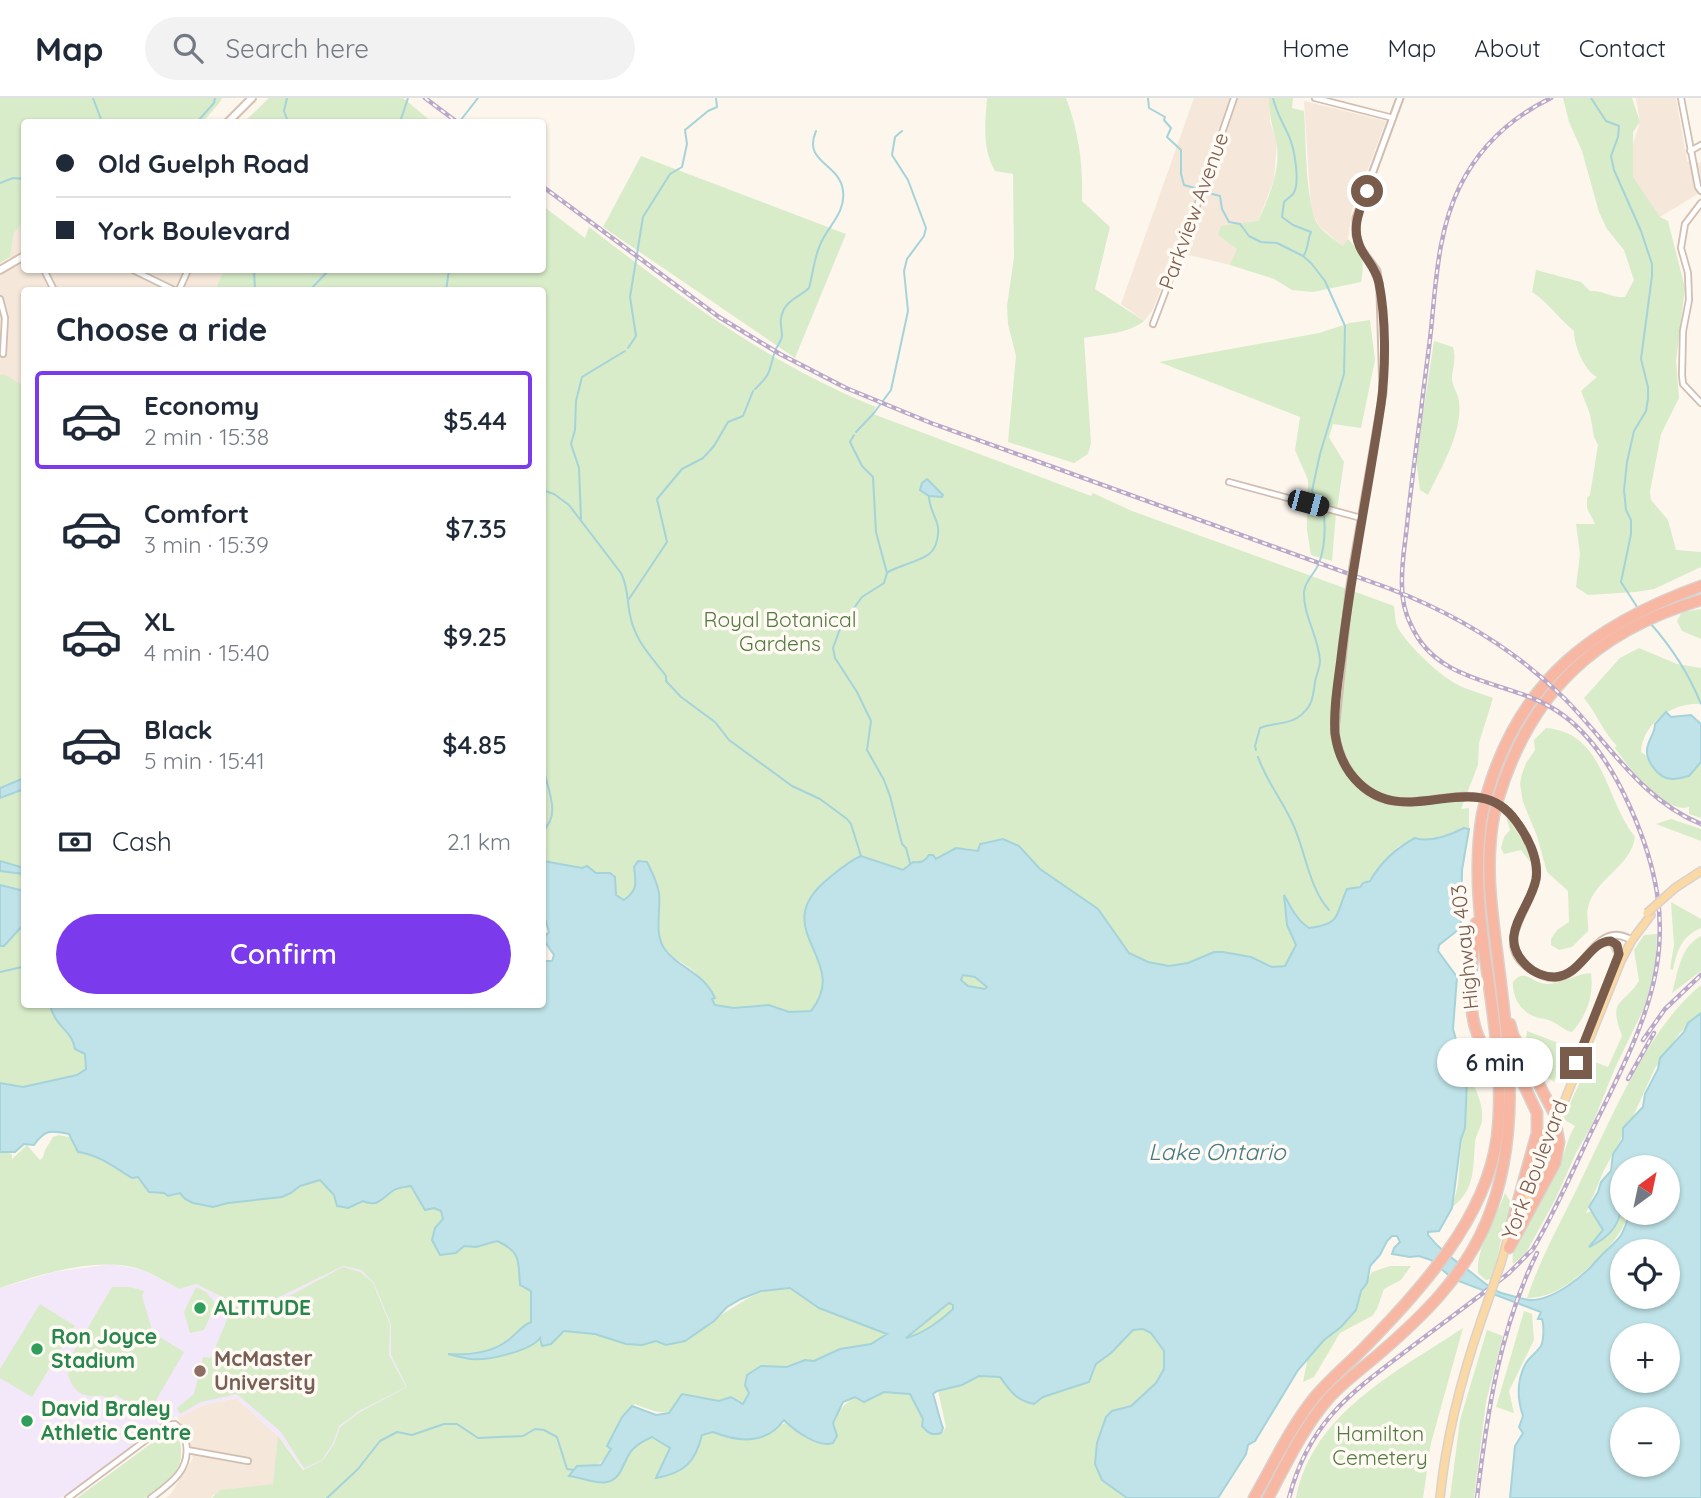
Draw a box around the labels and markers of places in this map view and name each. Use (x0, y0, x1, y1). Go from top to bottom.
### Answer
place label: ALTITUDE (214, 1294, 311, 1320)
marker: ALTITUDE (192, 1300, 208, 1316)
place label: Ron Joyce Stadium (51, 1323, 157, 1373)
marker: Ron Joyce Stadium (29, 1341, 45, 1357)
place label: McMaster University (214, 1345, 315, 1395)
marker: McMaster University (192, 1363, 208, 1379)
place label: David Braley Athletic Centre (41, 1395, 191, 1445)
marker: David Braley Athletic Centre (19, 1413, 35, 1429)

